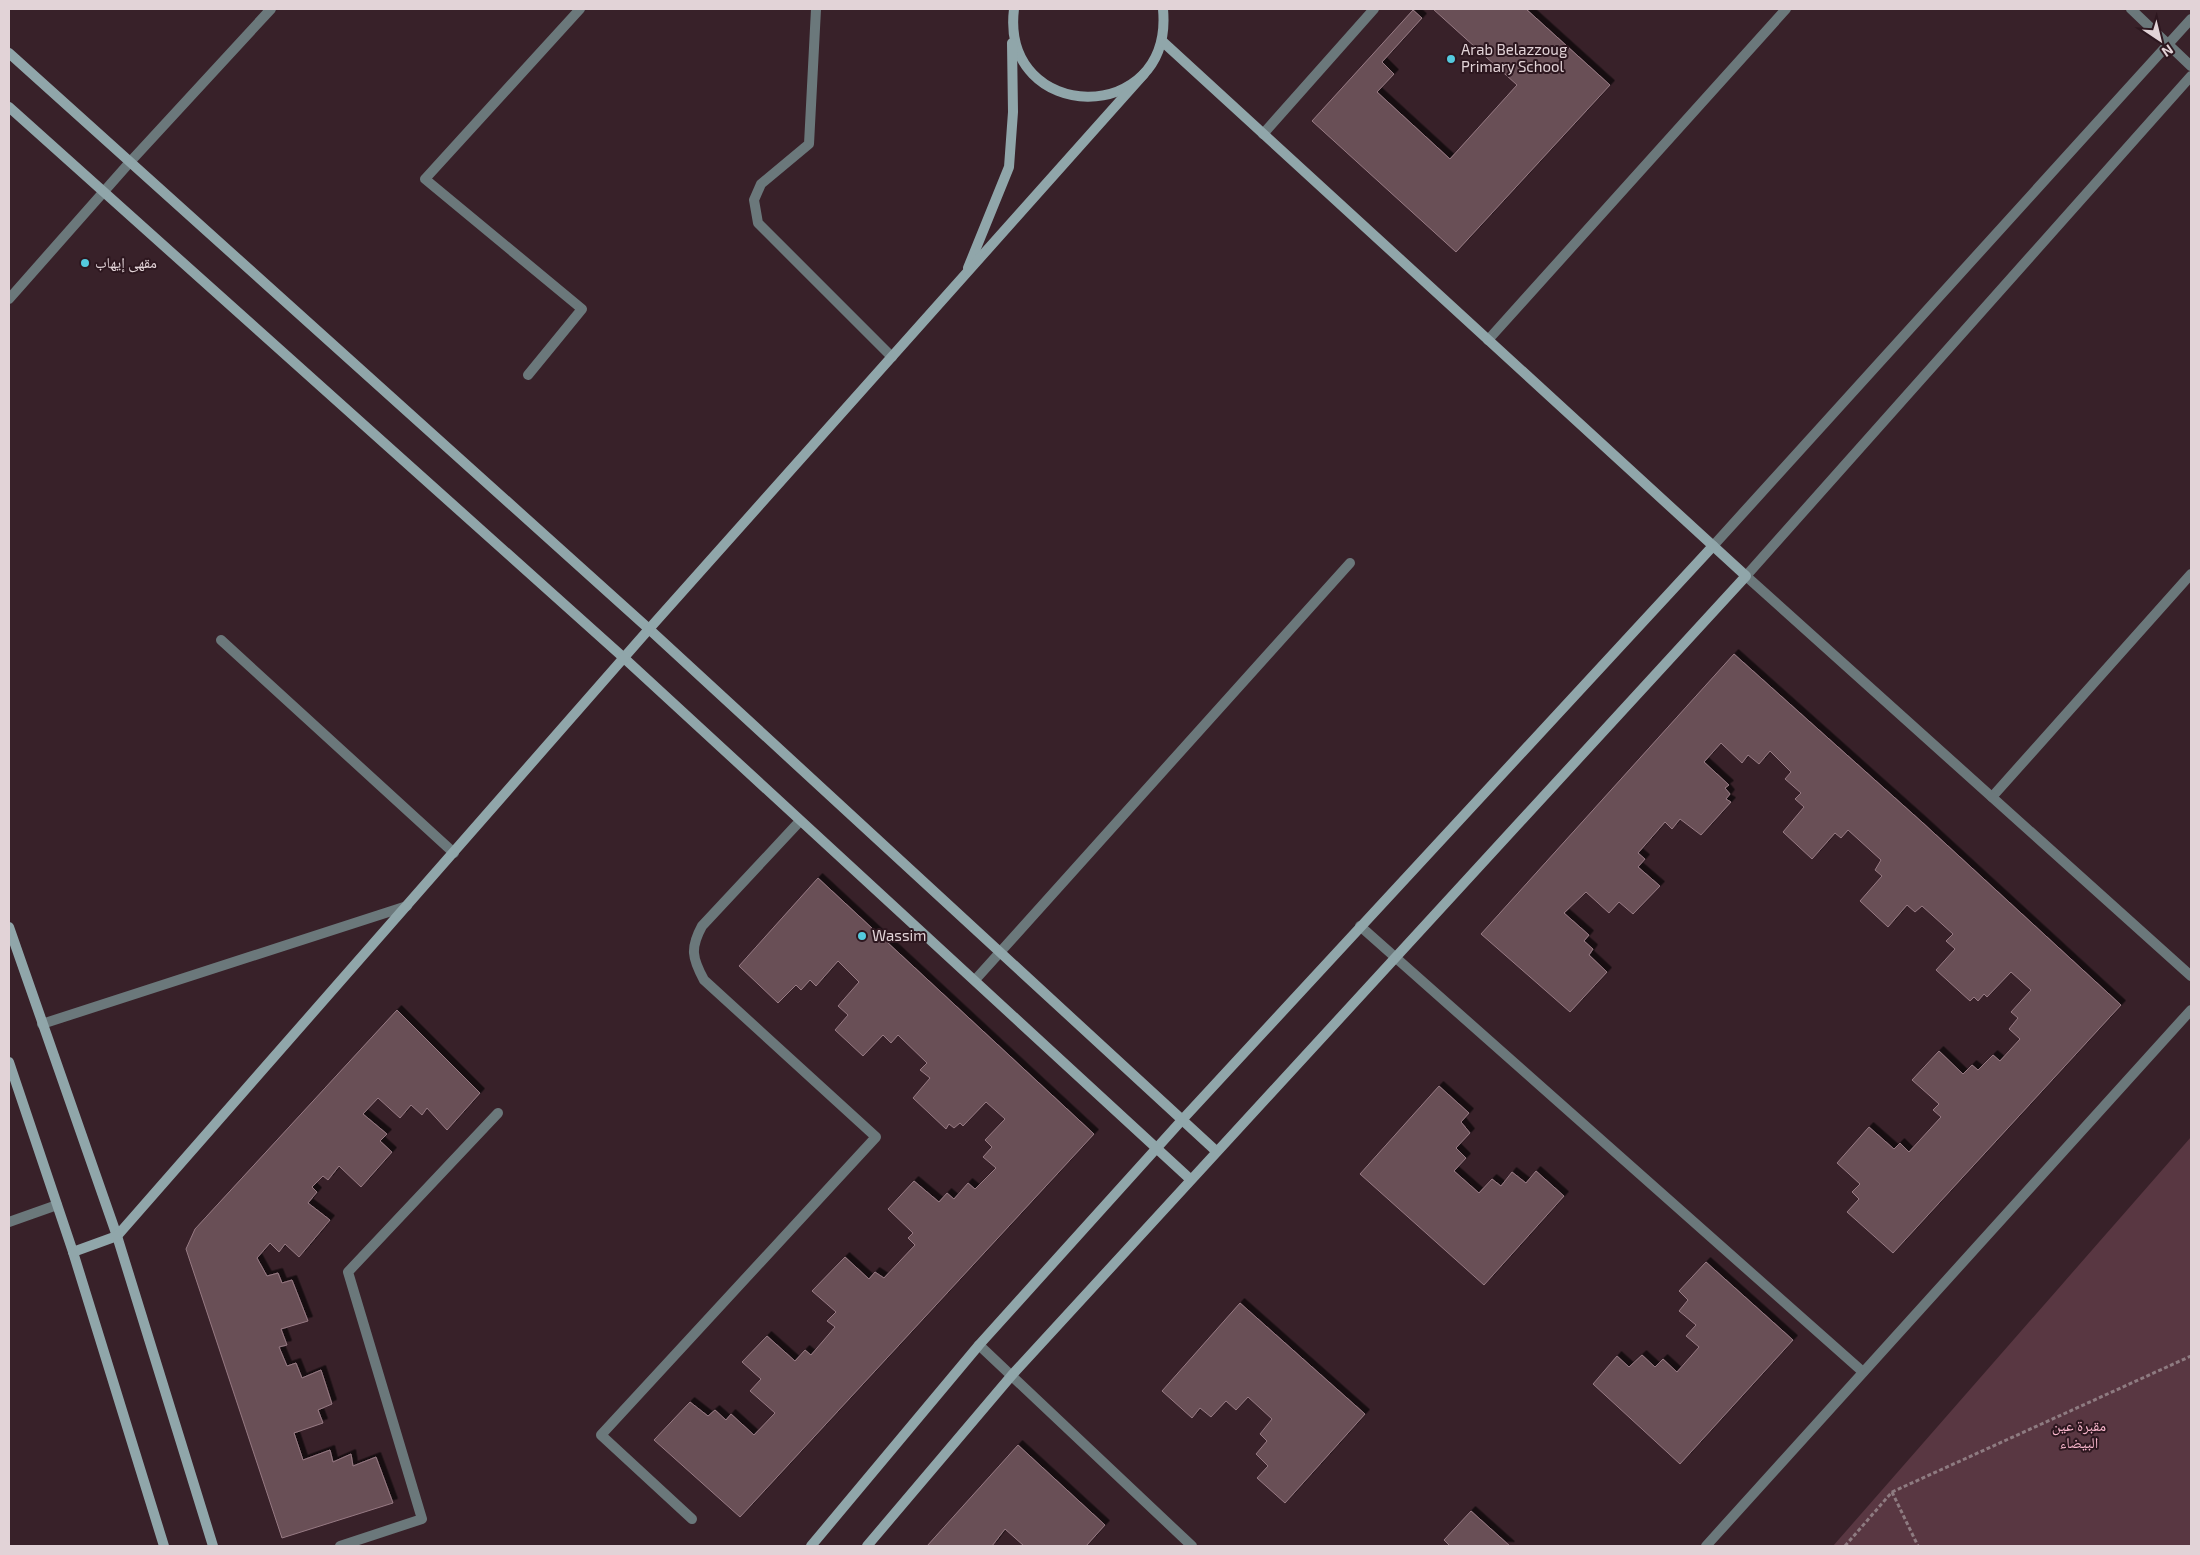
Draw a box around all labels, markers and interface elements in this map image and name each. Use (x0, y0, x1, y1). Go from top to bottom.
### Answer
north arrow (2135, 15, 2185, 65)
place label: Arab Belazzoug Primary School (1461, 40, 1568, 75)
text: N (2159, 41, 2177, 61)
marker: Arab Belazzoug Primary School (1445, 53, 1457, 65)
place label: مقهى إيهاب (95, 253, 157, 273)
marker: مقهى إيهاب (79, 257, 91, 269)
place label: Wassim (872, 926, 926, 944)
marker: Wassim (856, 930, 868, 942)
park label: مقبرة عين البيضاء (2052, 1416, 2106, 1451)

